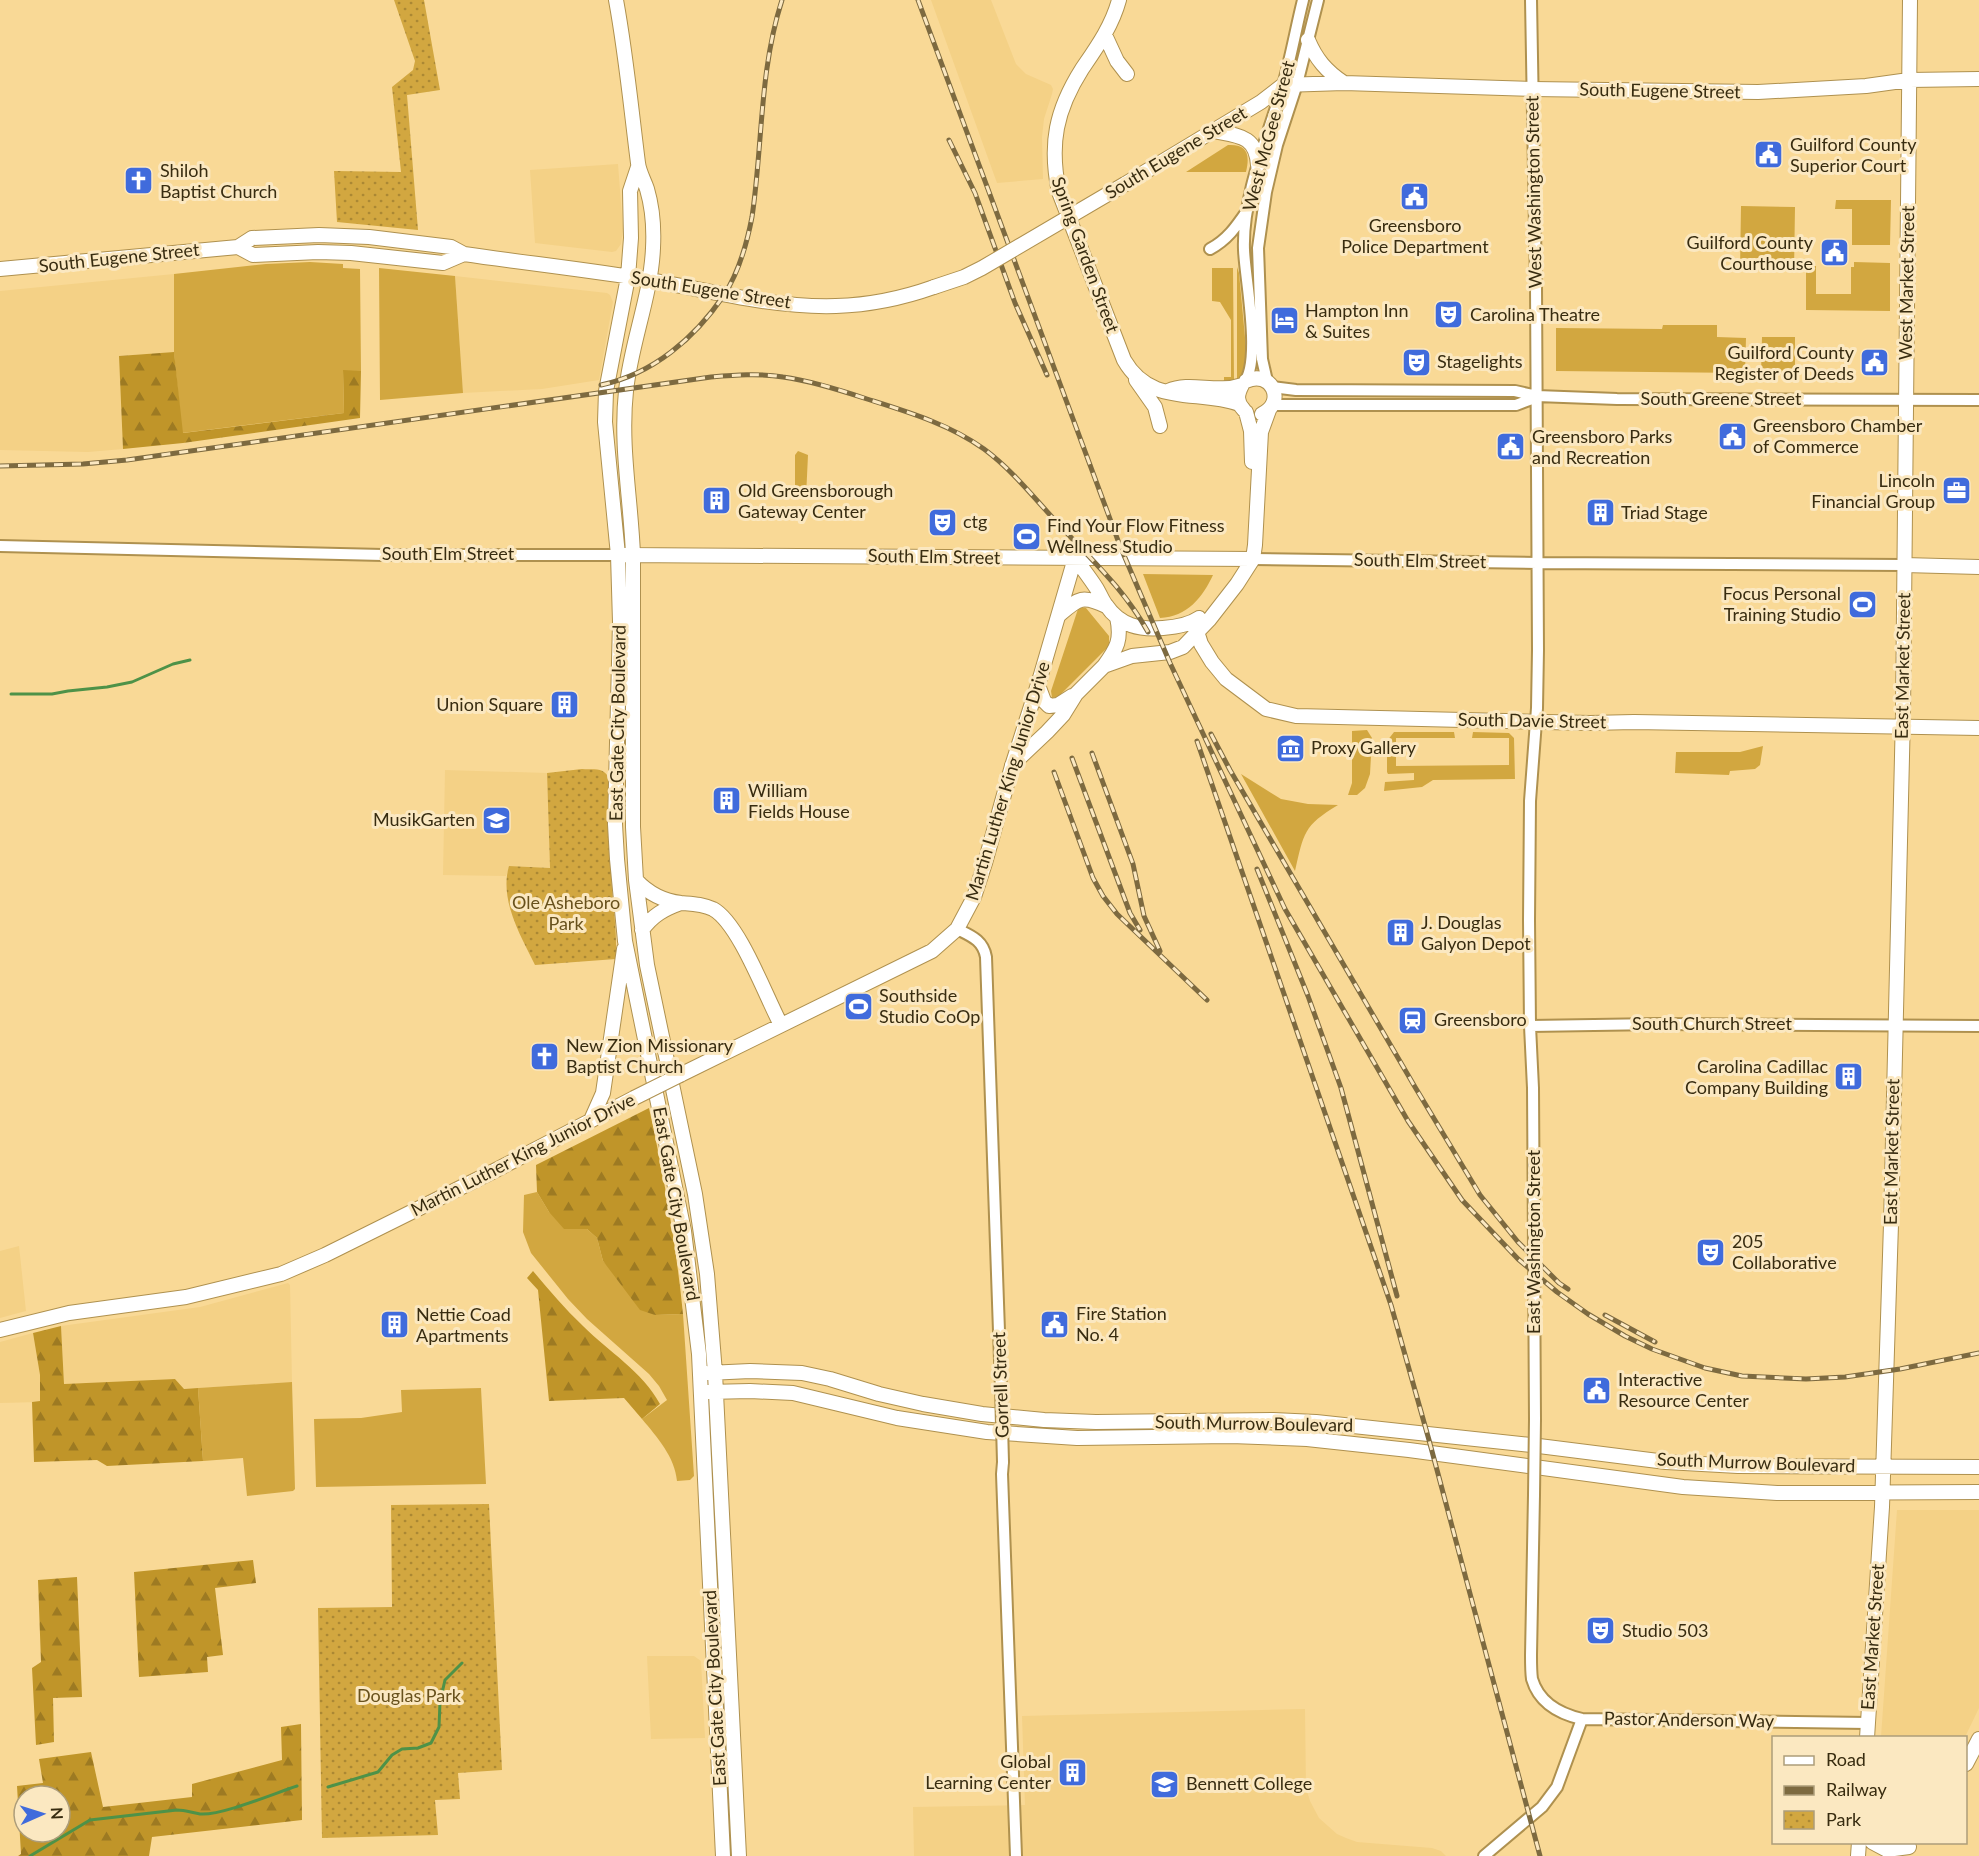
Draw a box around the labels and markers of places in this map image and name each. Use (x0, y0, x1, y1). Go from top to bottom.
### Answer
place label: Guilford County Superior Court (1790, 133, 1917, 176)
public building icon: Guilford County Superior Court (1753, 139, 1785, 171)
place label: Shiloh Baptist Church (160, 159, 277, 202)
church icon: Shiloh Baptist Church (123, 165, 155, 197)
public building icon: Greensboro Police Department (1399, 181, 1431, 213)
place label: Greensboro Police Department (1341, 214, 1489, 257)
place label: Guilford County Courthouse (1687, 231, 1814, 274)
public building icon: Guilford County Courthouse (1818, 237, 1850, 269)
place label: Hampton Inn & Suites (1305, 299, 1408, 342)
theatre icon: Carolina Theatre (1433, 299, 1465, 331)
place label: Carolina Theatre (1470, 303, 1600, 325)
hotel icon: Hampton Inn & Suites (1268, 305, 1300, 337)
place label: Guilford County Register of Deeds (1715, 341, 1855, 384)
theatre icon: Stagelights (1400, 346, 1432, 378)
public building icon: Guilford County Register of Deeds (1859, 347, 1891, 379)
place label: Stagelights (1437, 350, 1523, 372)
place label: Greensboro Chamber of Commerce (1753, 414, 1923, 457)
public building icon: Greensboro Chamber of Commerce (1716, 420, 1748, 452)
place label: Greensboro Parks and Recreation (1532, 425, 1672, 468)
public building icon: Greensboro Parks and Recreation (1495, 431, 1527, 463)
place label: Lincoln Financial Group (1811, 469, 1935, 512)
office icon: Lincoln Financial Group (1940, 475, 1972, 507)
place label: Old Greensborough Gateway Center (738, 479, 893, 522)
building icon: Old Greensborough Gateway Center (701, 485, 733, 517)
building icon: Triad Stage (1584, 497, 1616, 529)
place label: Triad Stage (1621, 501, 1708, 523)
theatre icon: ctg (926, 506, 958, 538)
place label: ctg (963, 510, 987, 532)
place label: Find Your Flow Fitness Wellness Studio (1047, 514, 1225, 557)
sports icon: Find Your Flow Fitness Wellness Studio (1010, 520, 1042, 552)
place label: Focus Personal Training Studio (1723, 582, 1841, 625)
sports icon: Focus Personal Training Studio (1846, 588, 1878, 620)
building icon: Union Square (548, 689, 580, 721)
place label: Union Square (436, 693, 543, 715)
museum icon: Proxy Gallery (1274, 732, 1306, 764)
place label: Proxy Gallery (1311, 736, 1417, 758)
place label: William Fields House (748, 779, 850, 822)
building icon: William Fields House (711, 785, 743, 817)
school or university icon: MusikGarten (480, 804, 512, 836)
place label: MusikGarten (373, 808, 475, 830)
place label: J. Douglas Galyon Depot (1421, 911, 1531, 954)
building icon: J. Douglas Galyon Depot (1384, 917, 1416, 949)
place label: Southside Studio CoOp (879, 984, 980, 1027)
sports icon: Southside Studio CoOp (842, 990, 874, 1022)
station icon: Greensboro (1397, 1004, 1429, 1036)
place label: Greensboro (1434, 1008, 1527, 1030)
place label: New Zion Missionary Baptist Church (566, 1034, 734, 1077)
church icon: New Zion Missionary Baptist Church (529, 1040, 561, 1072)
place label: Carolina Cadillac Company Building (1685, 1055, 1828, 1098)
building icon: Carolina Cadillac Company Building (1833, 1061, 1865, 1093)
place label: 205 Collaborative (1732, 1230, 1837, 1273)
theatre icon: 205 Collaborative (1695, 1236, 1727, 1268)
place label: Fire Station No. 4 (1076, 1302, 1167, 1345)
place label: Nettie Coad Apartments (416, 1303, 511, 1346)
public building icon: Fire Station No. 4 (1039, 1308, 1071, 1340)
building icon: Nettie Coad Apartments (379, 1309, 411, 1341)
place label: Interactive Resource Center (1618, 1368, 1749, 1411)
public building icon: Interactive Resource Center (1581, 1374, 1613, 1406)
theatre icon: Studio 503 (1585, 1615, 1617, 1647)
place label: Studio 503 (1622, 1619, 1708, 1641)
place label: Global Learning Center (925, 1750, 1051, 1793)
building icon: Global Learning Center (1056, 1756, 1088, 1788)
school or university icon: Bennett College (1149, 1768, 1181, 1800)
place label: Bennett College (1186, 1772, 1312, 1794)

